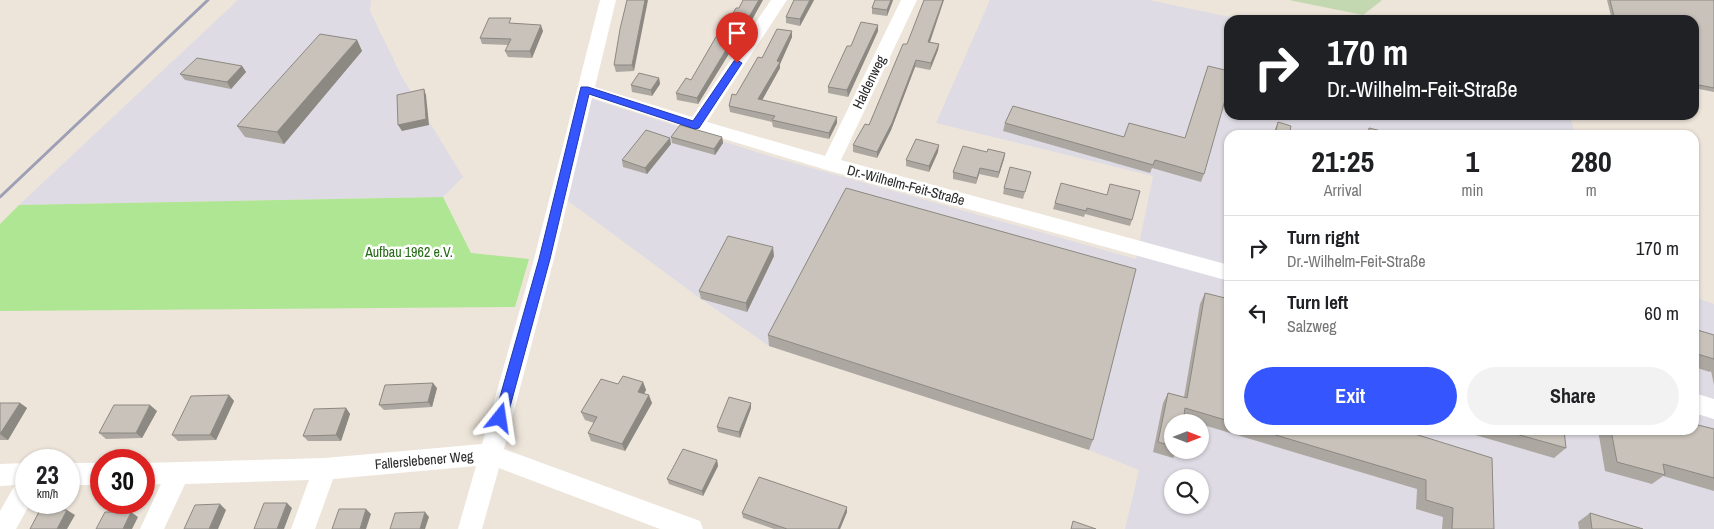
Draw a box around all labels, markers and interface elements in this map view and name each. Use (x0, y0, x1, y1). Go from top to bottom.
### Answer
pin (716, 12, 758, 63)
icon: arrive (723, 19, 751, 47)
text: 170 m (1327, 29, 1408, 76)
icon: right (1244, 35, 1309, 100)
street label: Haldenweg (848, 52, 890, 112)
text: Dr.-Wilhelm-Feit-Straße (1327, 74, 1518, 104)
text: 21:25 (1311, 141, 1374, 181)
text: 1 (1466, 141, 1479, 181)
text: 280 (1571, 141, 1612, 181)
street label: Dr.-Wilhelm-Feit-Straße (845, 161, 967, 209)
text: Arrival (1324, 179, 1362, 201)
text: min (1461, 179, 1483, 201)
text: m (1586, 179, 1597, 201)
text: Turn right (1287, 224, 1359, 250)
icon: right (1244, 234, 1272, 262)
text: 170 m (1636, 235, 1679, 261)
park label: Aufbau 1962 e.V. (364, 243, 453, 261)
text: Dr.-Wilhelm-Feit-Straße (1287, 250, 1426, 272)
text: Turn left (1287, 289, 1348, 315)
icon: left (1244, 299, 1272, 327)
text: 60 m (1644, 300, 1679, 326)
text: Salzweg (1287, 315, 1337, 337)
button: Exit (1244, 367, 1457, 425)
button: Share (1467, 367, 1679, 425)
position arrow (473, 391, 525, 443)
north arrow (1164, 414, 1209, 459)
map controls (1164, 414, 1209, 514)
street label: Fallerslebener Weg (374, 447, 475, 473)
speed limit sign: 30 (90, 449, 155, 514)
text: 23 (36, 458, 59, 492)
button: search (1164, 469, 1209, 514)
text: km/h (37, 486, 58, 502)

